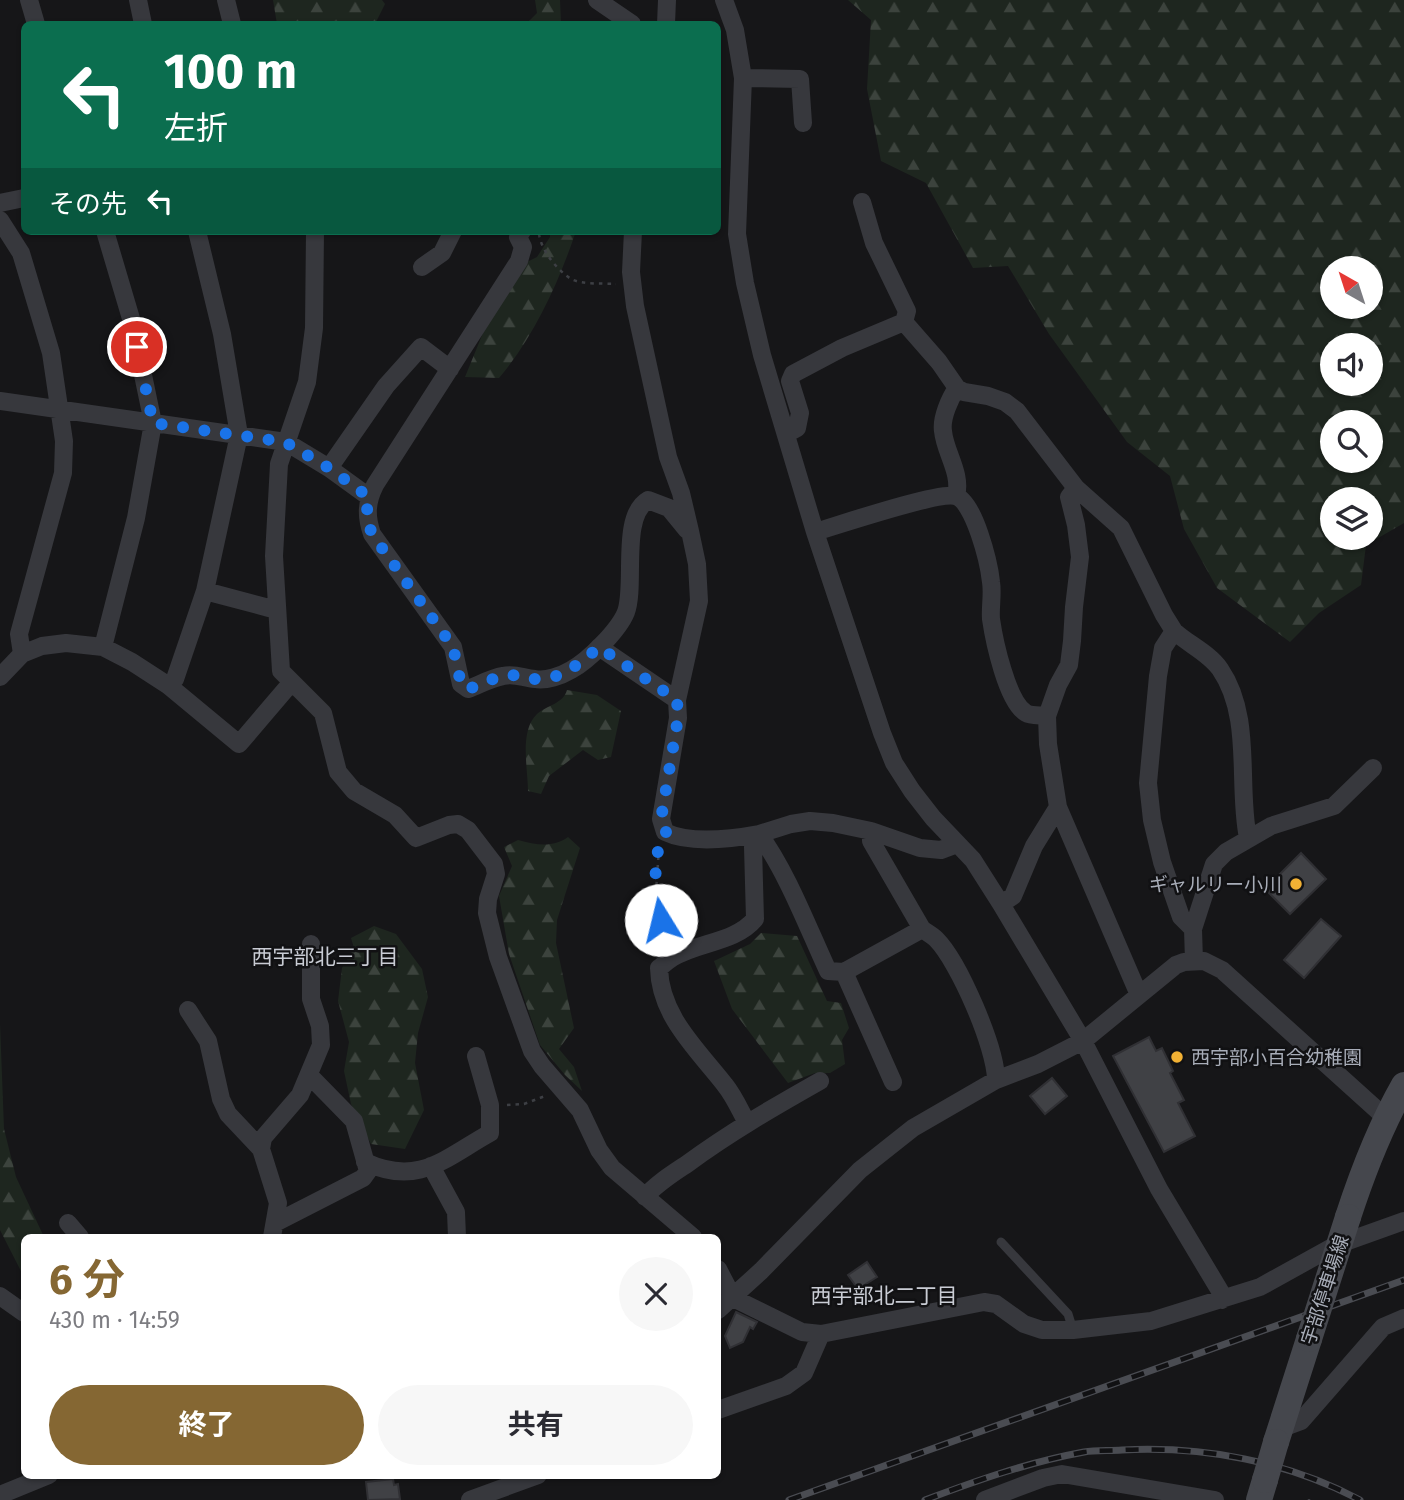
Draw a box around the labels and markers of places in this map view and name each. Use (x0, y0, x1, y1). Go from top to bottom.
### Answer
pin (107, 317, 167, 377)
place label: ギャルリー小川 (1149, 873, 1282, 896)
marker: ギャルリー小川 (1288, 876, 1304, 892)
place label: 西宇部小百合幼稚園 (1191, 1046, 1362, 1069)
marker: 西宇部小百合幼稚園 (1169, 1049, 1185, 1065)

